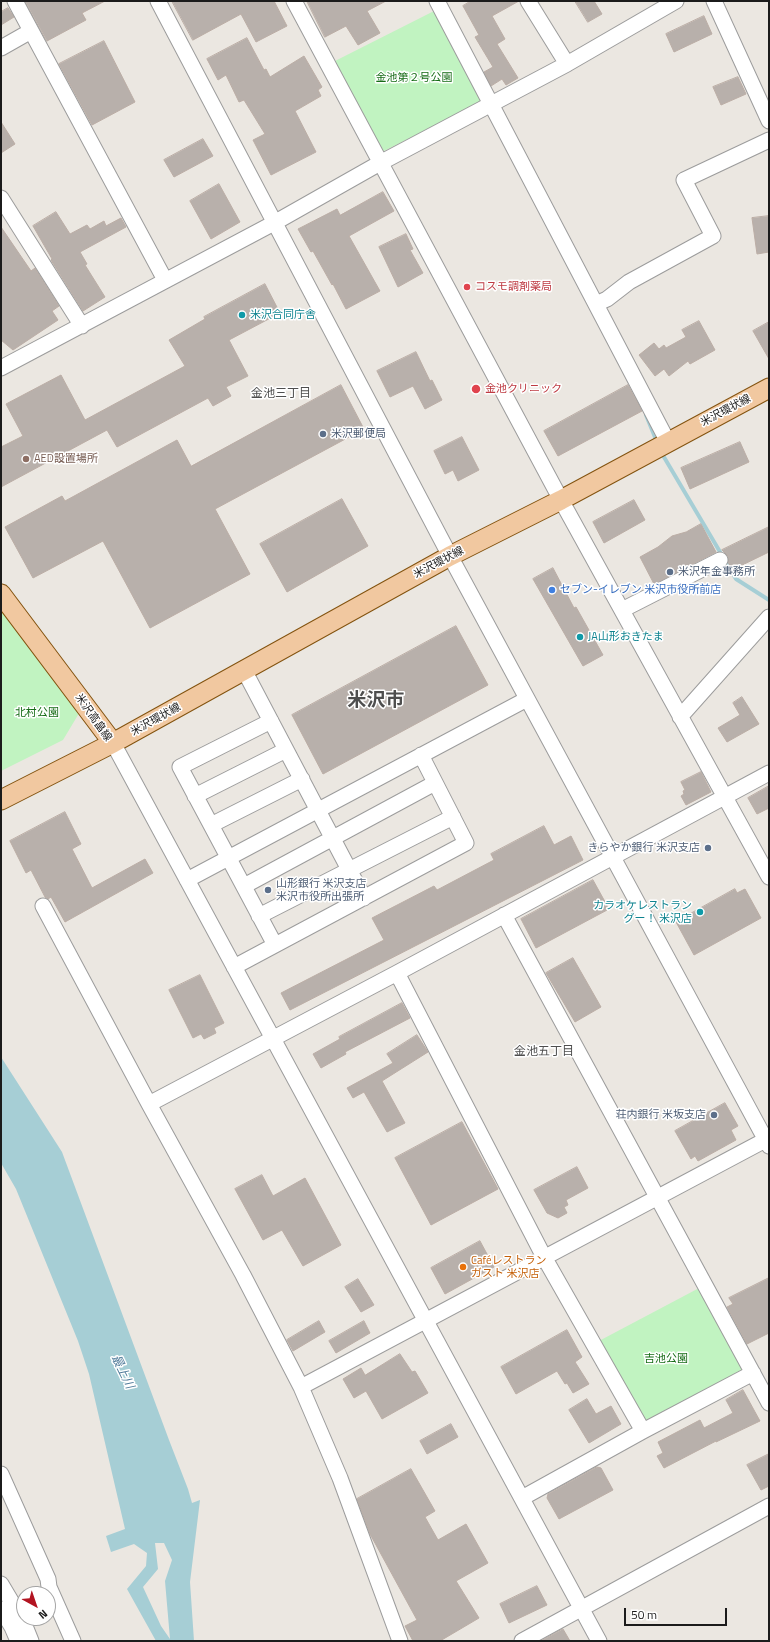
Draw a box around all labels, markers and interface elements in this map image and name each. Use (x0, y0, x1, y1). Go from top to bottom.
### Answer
park label: 金池第２号公園 (376, 71, 452, 85)
place label: コスモ調剤薬局 (475, 280, 552, 294)
marker: コスモ調剤薬局 (462, 282, 472, 292)
place label: 米沢合同庁舎 (250, 308, 316, 322)
marker: 米沢合同庁舎 (237, 310, 247, 320)
place label: 金池クリニック (485, 382, 562, 396)
marker: 金池クリニック (470, 383, 482, 395)
district label: 金池三丁目 (251, 387, 311, 401)
street label: 米沢環状線 (699, 392, 753, 430)
place label: 米沢郵便局 (331, 427, 386, 441)
marker: 米沢郵便局 (318, 429, 328, 439)
place label: AED設置場所 (34, 452, 98, 466)
marker: AED設置場所 (21, 454, 31, 464)
street label: 米沢環状線 (412, 544, 466, 582)
place label: 米沢年金事務所 (678, 565, 755, 579)
marker: 米沢年金事務所 (665, 567, 675, 577)
place label: セブン-イレブン 米沢市役所前店 (560, 583, 721, 597)
marker: セブン-イレブン 米沢市役所前店 (547, 585, 557, 595)
place label: JA山形おきたま (588, 630, 664, 644)
marker: JA山形おきたま (575, 632, 585, 642)
district label: 米沢市 (348, 690, 404, 712)
street label: 米沢高畠線 (72, 692, 114, 744)
street label: 米沢環状線 (129, 701, 183, 739)
park label: 北村公園 (15, 706, 59, 720)
place label: きらやか銀行 米沢支店 (588, 841, 700, 855)
marker: きらやか銀行 米沢支店 (703, 843, 713, 853)
place label: 山形銀行 米沢支店 米沢市役所出張所 (276, 877, 366, 903)
marker: 山形銀行 米沢支店 米沢市役所出張所 (263, 885, 273, 895)
place label: カラオケレストラン グー！ 米沢店 (593, 899, 692, 925)
marker: カラオケレストラン グー！ 米沢店 (695, 907, 705, 917)
district label: 金池五丁目 (514, 1045, 574, 1059)
place label: 荘内銀行 米坂支店 (616, 1108, 706, 1122)
marker: 荘内銀行 米坂支店 (709, 1110, 719, 1120)
place label: Caféレストラン ガスト 米沢店 (471, 1254, 547, 1280)
marker: Caféレストラン ガスト 米沢店 (458, 1262, 468, 1272)
park label: 吉池公園 (644, 1352, 688, 1366)
water label: 最上川 (108, 1353, 136, 1391)
north arrow (16, 1586, 56, 1626)
scale bar (626, 1600, 729, 1626)
text: 50 m (631, 1605, 657, 1624)
text: N (35, 1606, 51, 1623)

